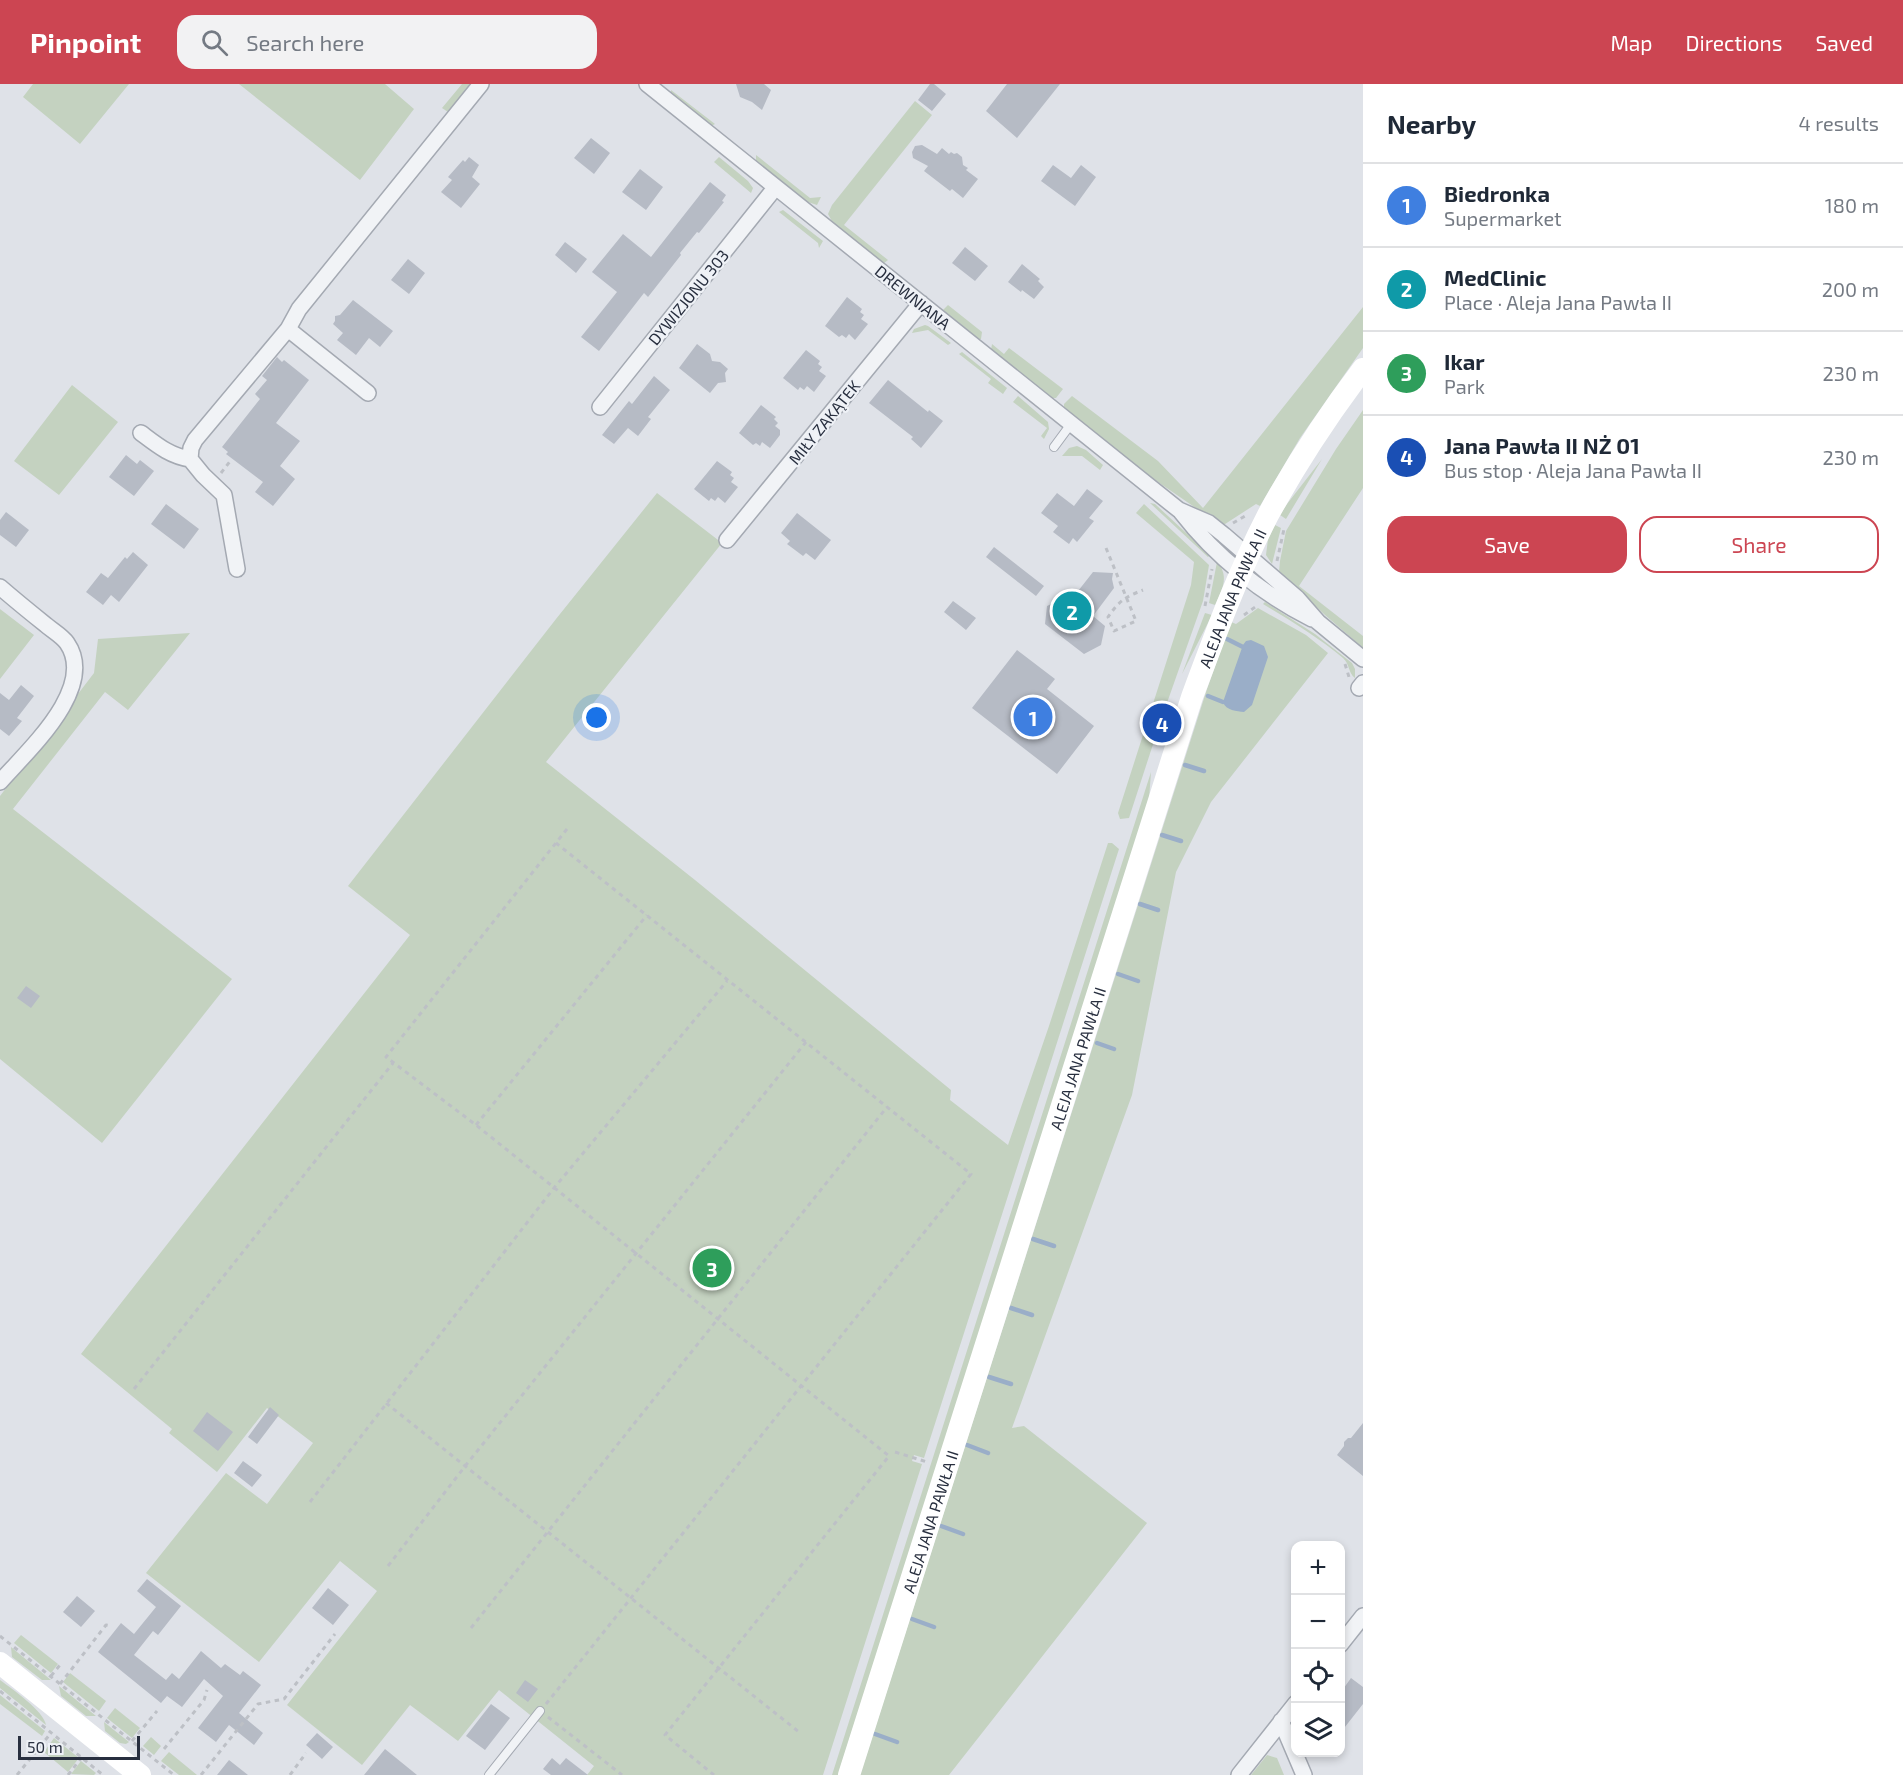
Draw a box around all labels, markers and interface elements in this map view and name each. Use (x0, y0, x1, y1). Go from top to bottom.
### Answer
search box (177, 15, 597, 69)
text: Pinpoint (30, 25, 141, 59)
icon: search (198, 26, 231, 59)
text: Search here (246, 29, 364, 55)
text: Map (1610, 30, 1653, 55)
text: Directions (1686, 30, 1782, 55)
text: Saved (1815, 30, 1873, 55)
text: Nearby (1387, 108, 1476, 139)
text: 4 results (1799, 111, 1879, 135)
text: Biedronka (1444, 180, 1550, 206)
text: 1 (1402, 193, 1411, 217)
text: 180 m (1825, 193, 1879, 217)
text: Supermarket (1444, 206, 1562, 230)
street label: DYWIZJONU 303 (644, 246, 732, 348)
street label: DREWNIANA (872, 261, 954, 333)
text: MedClinic (1444, 264, 1546, 290)
text: 2 (1401, 277, 1412, 301)
text: 200 m (1822, 277, 1879, 301)
text: Place · Aleja Jana Pawła II (1444, 290, 1672, 314)
text: Ikar (1444, 348, 1485, 374)
text: 3 (1401, 361, 1412, 385)
text: 230 m (1823, 361, 1879, 385)
text: Park (1444, 374, 1485, 398)
street label: MIŁY ZAKĄTEK (784, 376, 864, 468)
text: Jana Pawła II NŻ 01 (1444, 432, 1640, 458)
text: 4 (1400, 445, 1413, 469)
text: 230 m (1823, 445, 1879, 469)
text: Bus stop · Aleja Jana Pawła II (1444, 458, 1702, 482)
button: Save (1387, 516, 1627, 573)
button: Share (1639, 516, 1879, 573)
street label: ALEJA JANA PAWŁA II (1194, 525, 1269, 670)
pin: 2 (1052, 588, 1092, 634)
pin: 1 (1014, 694, 1052, 740)
pin: 4 (1142, 700, 1182, 746)
your location (582, 703, 611, 732)
street label: ALEJA JANA PAWŁA II (1045, 985, 1109, 1132)
pin: 3 (692, 1246, 732, 1290)
street label: ALEJA JANA PAWŁA II (898, 1448, 961, 1595)
map controls (1291, 1541, 1345, 1757)
button: + (1291, 1541, 1345, 1595)
button: − (1291, 1595, 1345, 1649)
button: locate (1291, 1649, 1345, 1703)
button: layers (1291, 1703, 1345, 1757)
scale bar (18, 1733, 140, 1760)
text: 50 m (27, 1737, 63, 1756)

